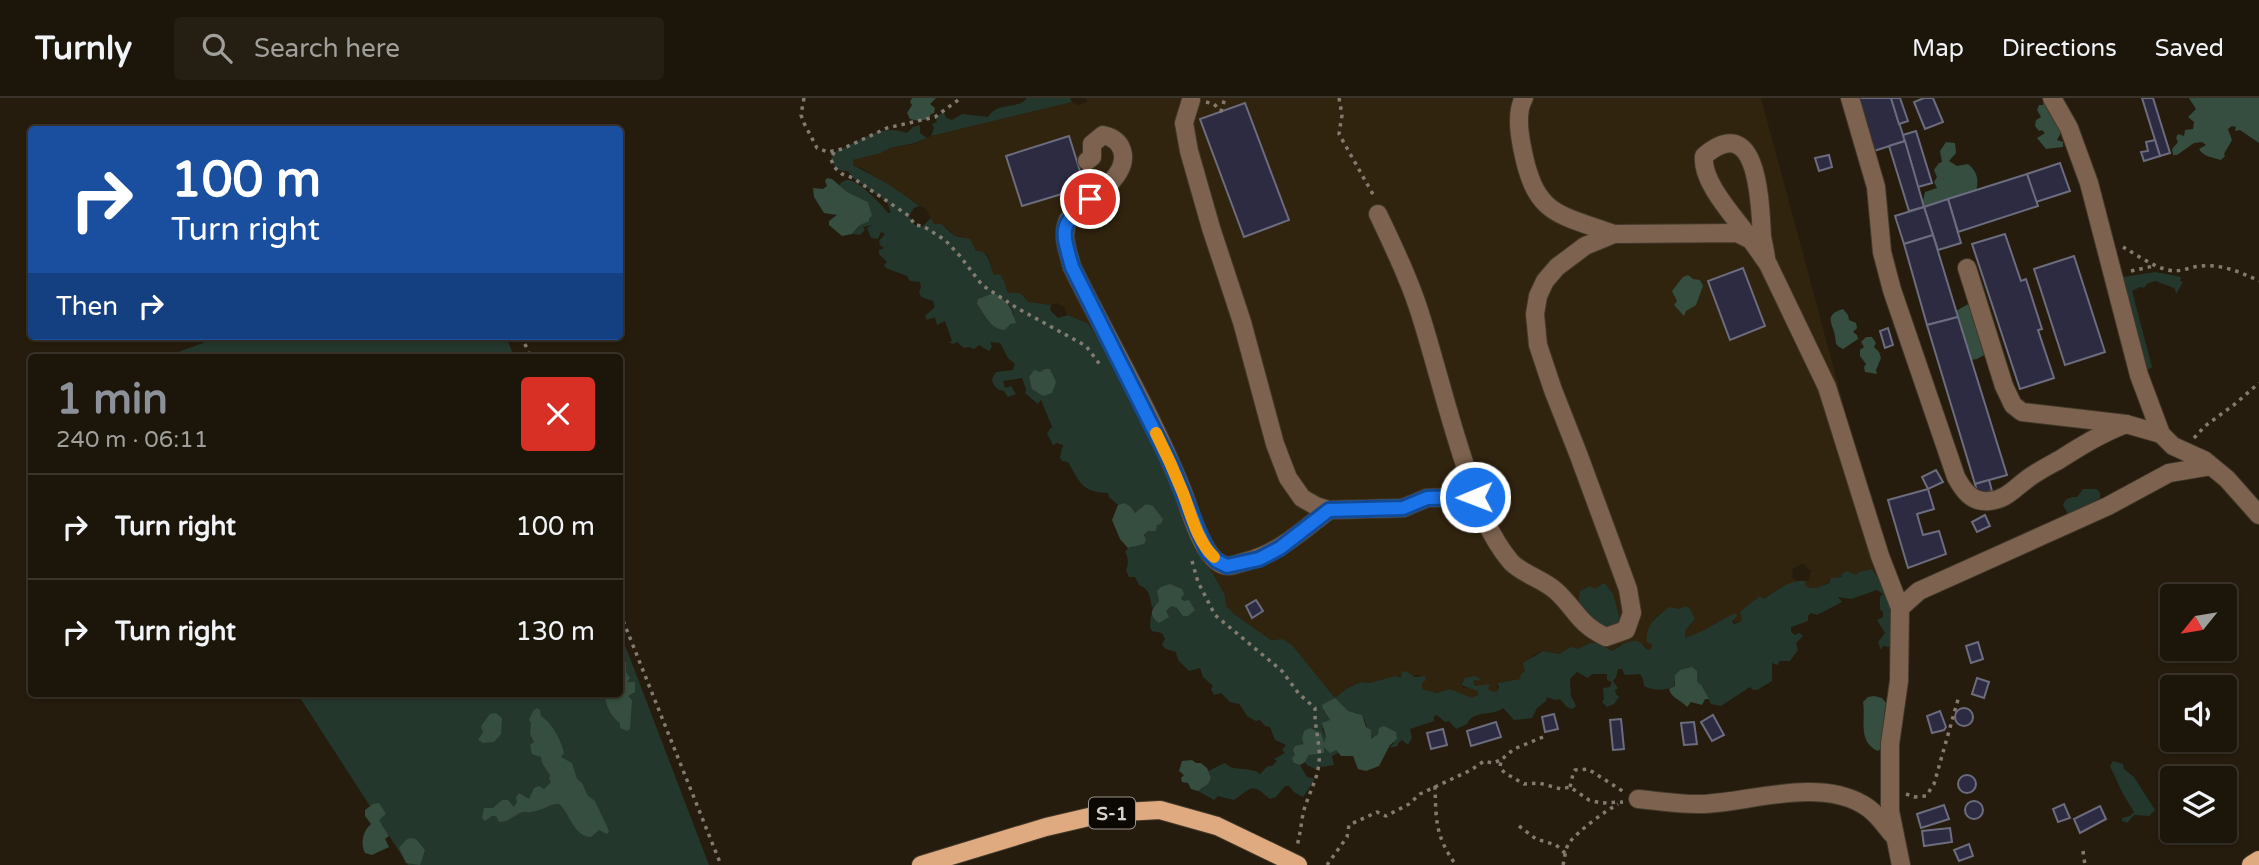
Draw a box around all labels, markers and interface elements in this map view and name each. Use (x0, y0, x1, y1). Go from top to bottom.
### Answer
search box (174, 17, 664, 80)
text: Turnly (35, 29, 132, 68)
icon: search (198, 29, 236, 67)
text: Search here (254, 33, 400, 64)
text: Map (1912, 34, 1964, 63)
text: Directions (2002, 34, 2117, 63)
text: Saved (2155, 34, 2224, 63)
text: 100 m (171, 151, 321, 210)
icon: right (56, 154, 147, 245)
pin (1060, 169, 1120, 229)
icon: arrive (1071, 180, 1109, 218)
text: Turn right (171, 211, 320, 249)
icon: right (132, 287, 170, 325)
text: Then (56, 291, 118, 322)
text: 1 min (56, 374, 168, 425)
button: close (521, 377, 595, 451)
text: 240 m · 06:11 (56, 426, 208, 454)
position arrow (1438, 460, 1512, 534)
icon: right (56, 508, 94, 546)
text: Turn right (115, 511, 236, 542)
text: 100 m (515, 511, 595, 542)
north arrow (2160, 584, 2236, 662)
map controls (2160, 584, 2237, 843)
icon: right (56, 613, 94, 651)
text: Turn right (115, 616, 236, 647)
text: 130 m (515, 616, 595, 647)
button: sound (2160, 675, 2237, 752)
button: layers (2160, 766, 2237, 843)
road number: S-1 (1089, 798, 1135, 828)

